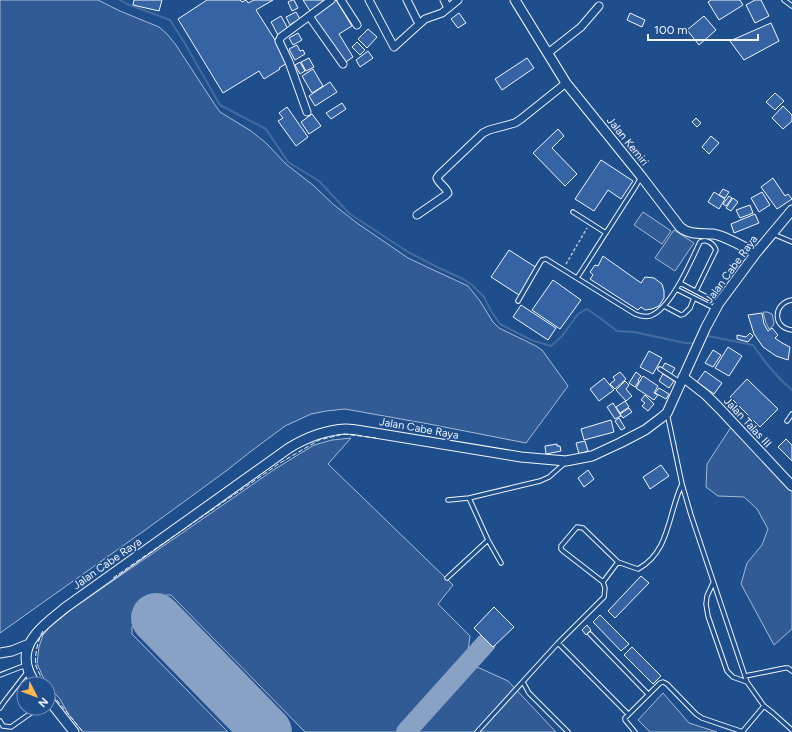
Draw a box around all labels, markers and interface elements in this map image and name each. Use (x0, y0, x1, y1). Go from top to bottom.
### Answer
scale bar (648, 16, 758, 42)
text: 100 m (654, 23, 688, 37)
street label: Jalan Kemiri (604, 114, 651, 168)
street label: Jalan Cabe Raya (702, 233, 760, 306)
street label: Jalan Talas III (721, 395, 774, 450)
street label: Jalan Cabe Raya (378, 415, 460, 442)
street label: Jalan Cabe Raya (71, 535, 144, 592)
north arrow (16, 676, 56, 716)
text: N (35, 695, 51, 710)

